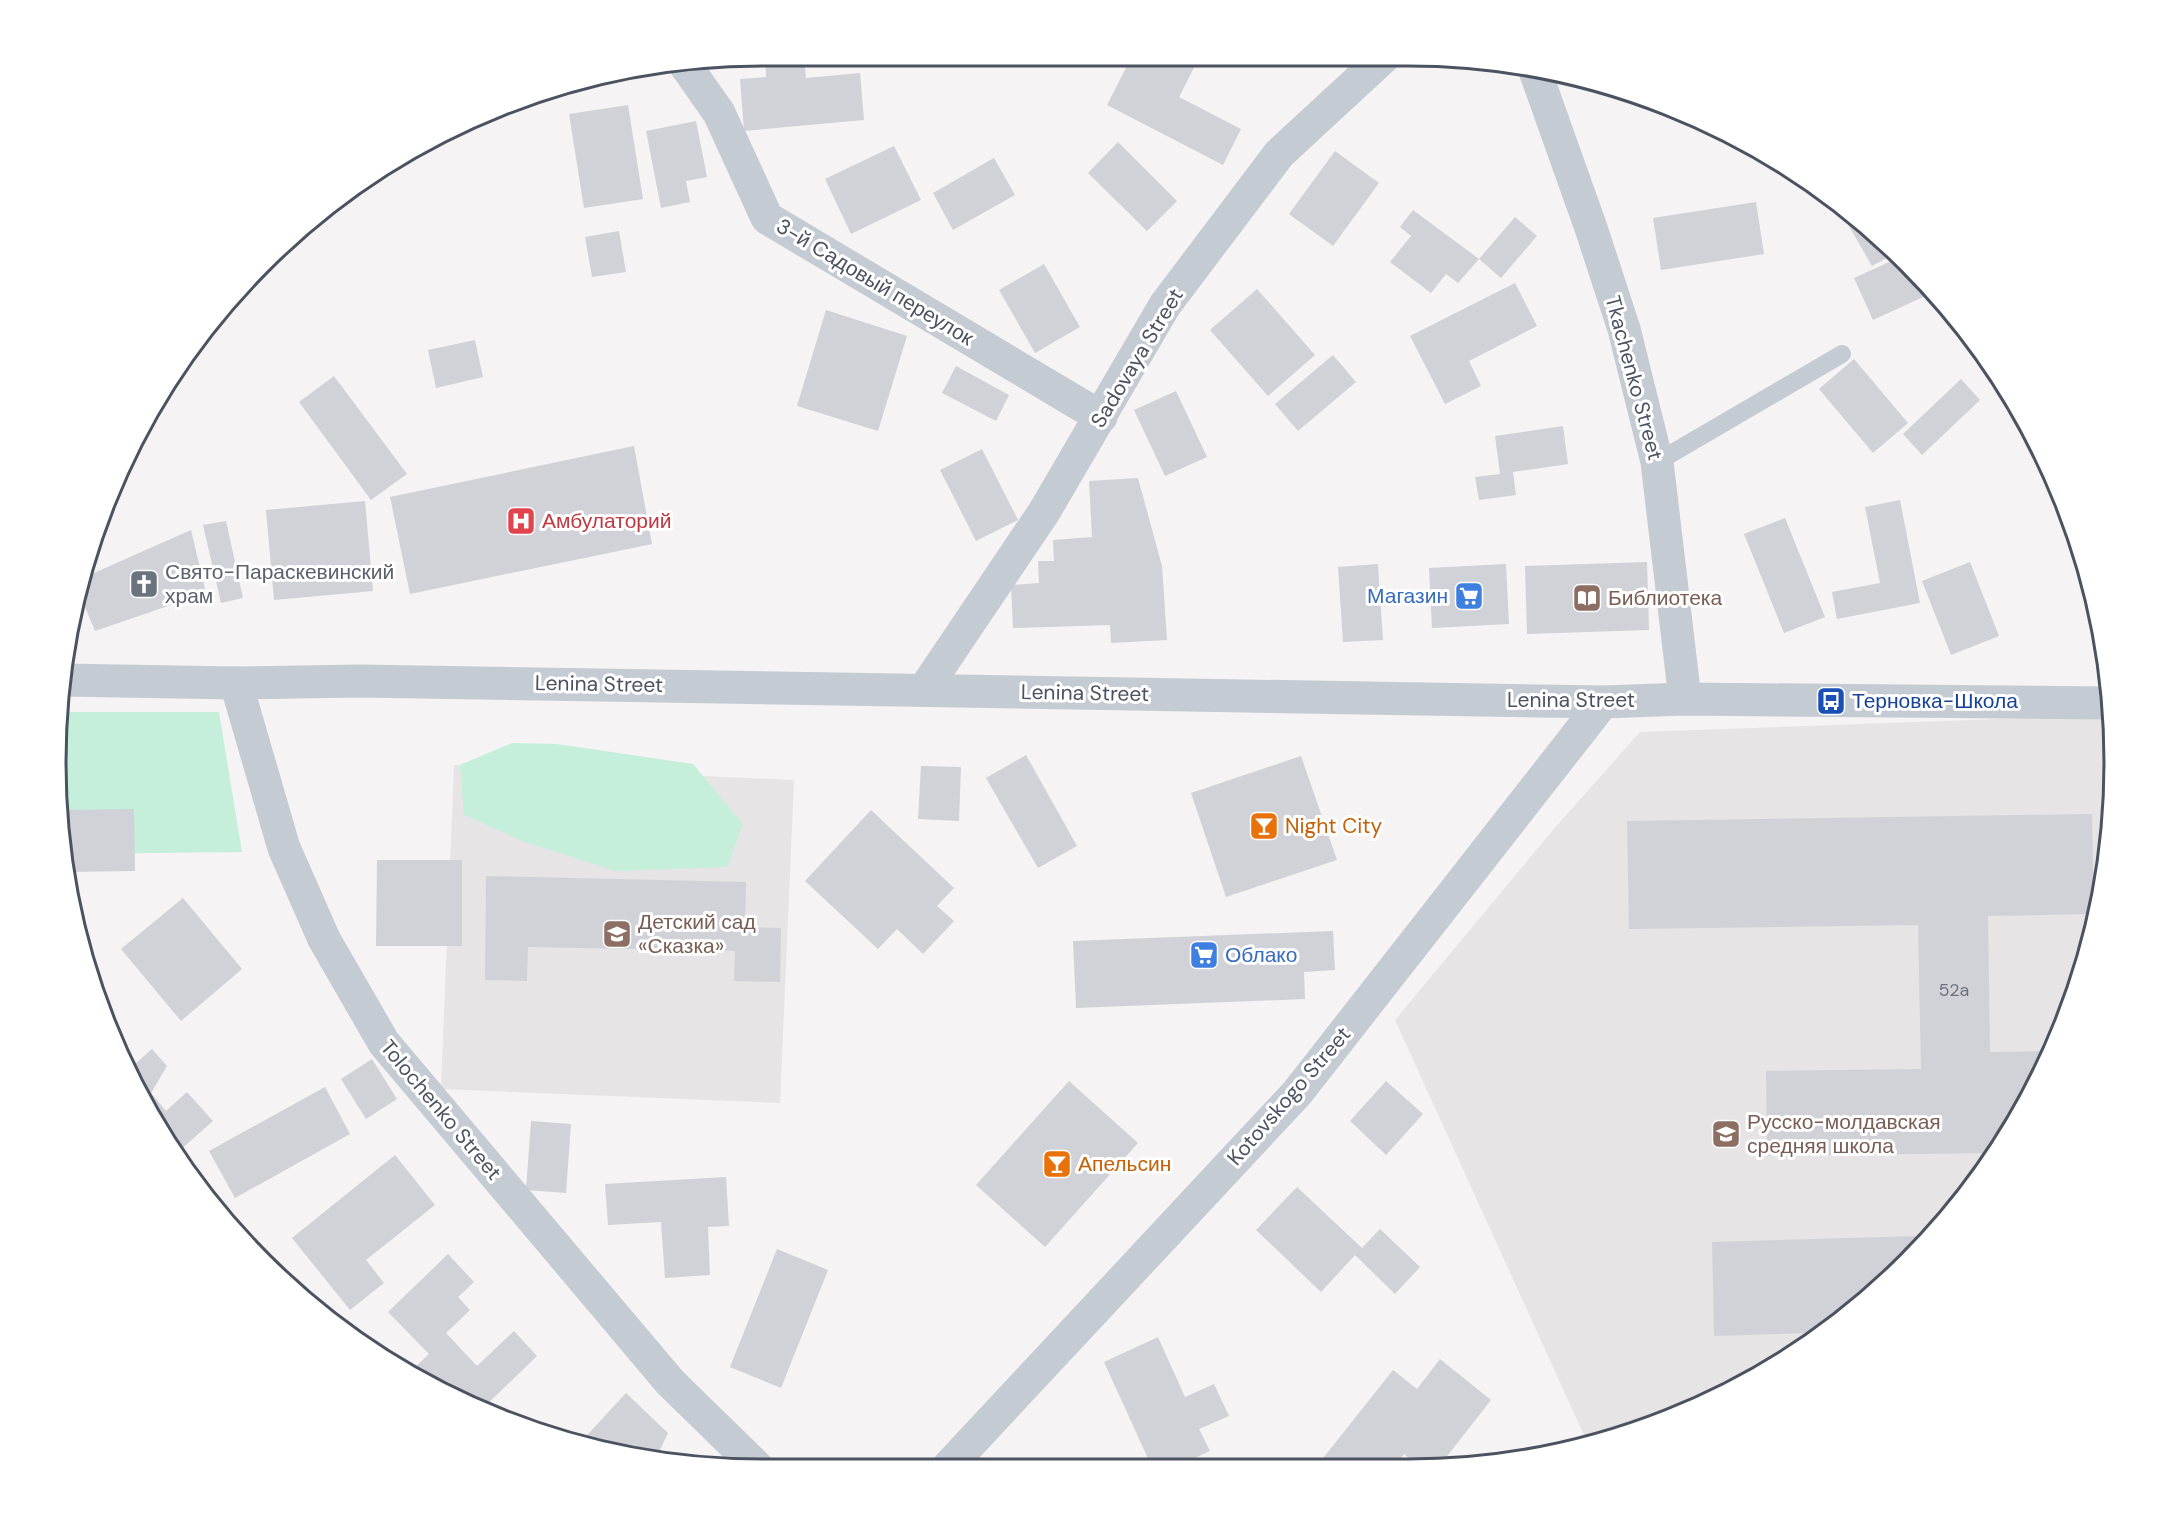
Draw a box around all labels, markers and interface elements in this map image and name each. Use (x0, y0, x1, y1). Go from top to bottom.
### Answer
street label: 3-й Садовый переулок (771, 212, 979, 352)
street label: Sadovaya Street (1084, 283, 1190, 433)
street label: Tkachenko Street (1599, 293, 1669, 463)
hospital icon: Амбулаторий (505, 505, 537, 537)
place label: Амбулаторий (542, 507, 672, 535)
place label: Свято-Параскевинский храм (165, 558, 394, 610)
church icon: Свято-Параскевинский храм (128, 568, 160, 600)
supermarket icon: Магазин (1453, 580, 1485, 612)
place label: Магазин (1367, 582, 1448, 610)
library icon: Библиотека (1571, 582, 1603, 614)
place label: Библиотека (1608, 584, 1723, 612)
street label: Lenina Street (535, 669, 663, 699)
street label: Lenina Street (1021, 678, 1149, 708)
bus stop icon: Терновка-Школа (1815, 685, 1847, 717)
street label: Lenina Street (1507, 686, 1635, 714)
place label: Терновка-Школа (1852, 687, 2018, 715)
bar icon: Night City (1248, 810, 1280, 842)
place label: Night City (1285, 812, 1382, 840)
place label: Детский сад «Сказка» (638, 908, 756, 960)
school or university icon: Детский сад «Сказка» (601, 918, 633, 950)
supermarket icon: Облако (1188, 939, 1220, 971)
place label: Облако (1225, 941, 1297, 969)
house number: 52a (1939, 978, 1969, 1002)
street label: Kotovskogo Street (1221, 1021, 1357, 1171)
street label: Tolochenko Street (374, 1034, 508, 1186)
place label: Русско-молдавская средняя школа (1747, 1108, 1941, 1160)
school or university icon: Русско-молдавская средняя школа (1710, 1118, 1742, 1150)
bar icon: Апельсин (1041, 1148, 1073, 1180)
place label: Апельсин (1078, 1150, 1171, 1178)

